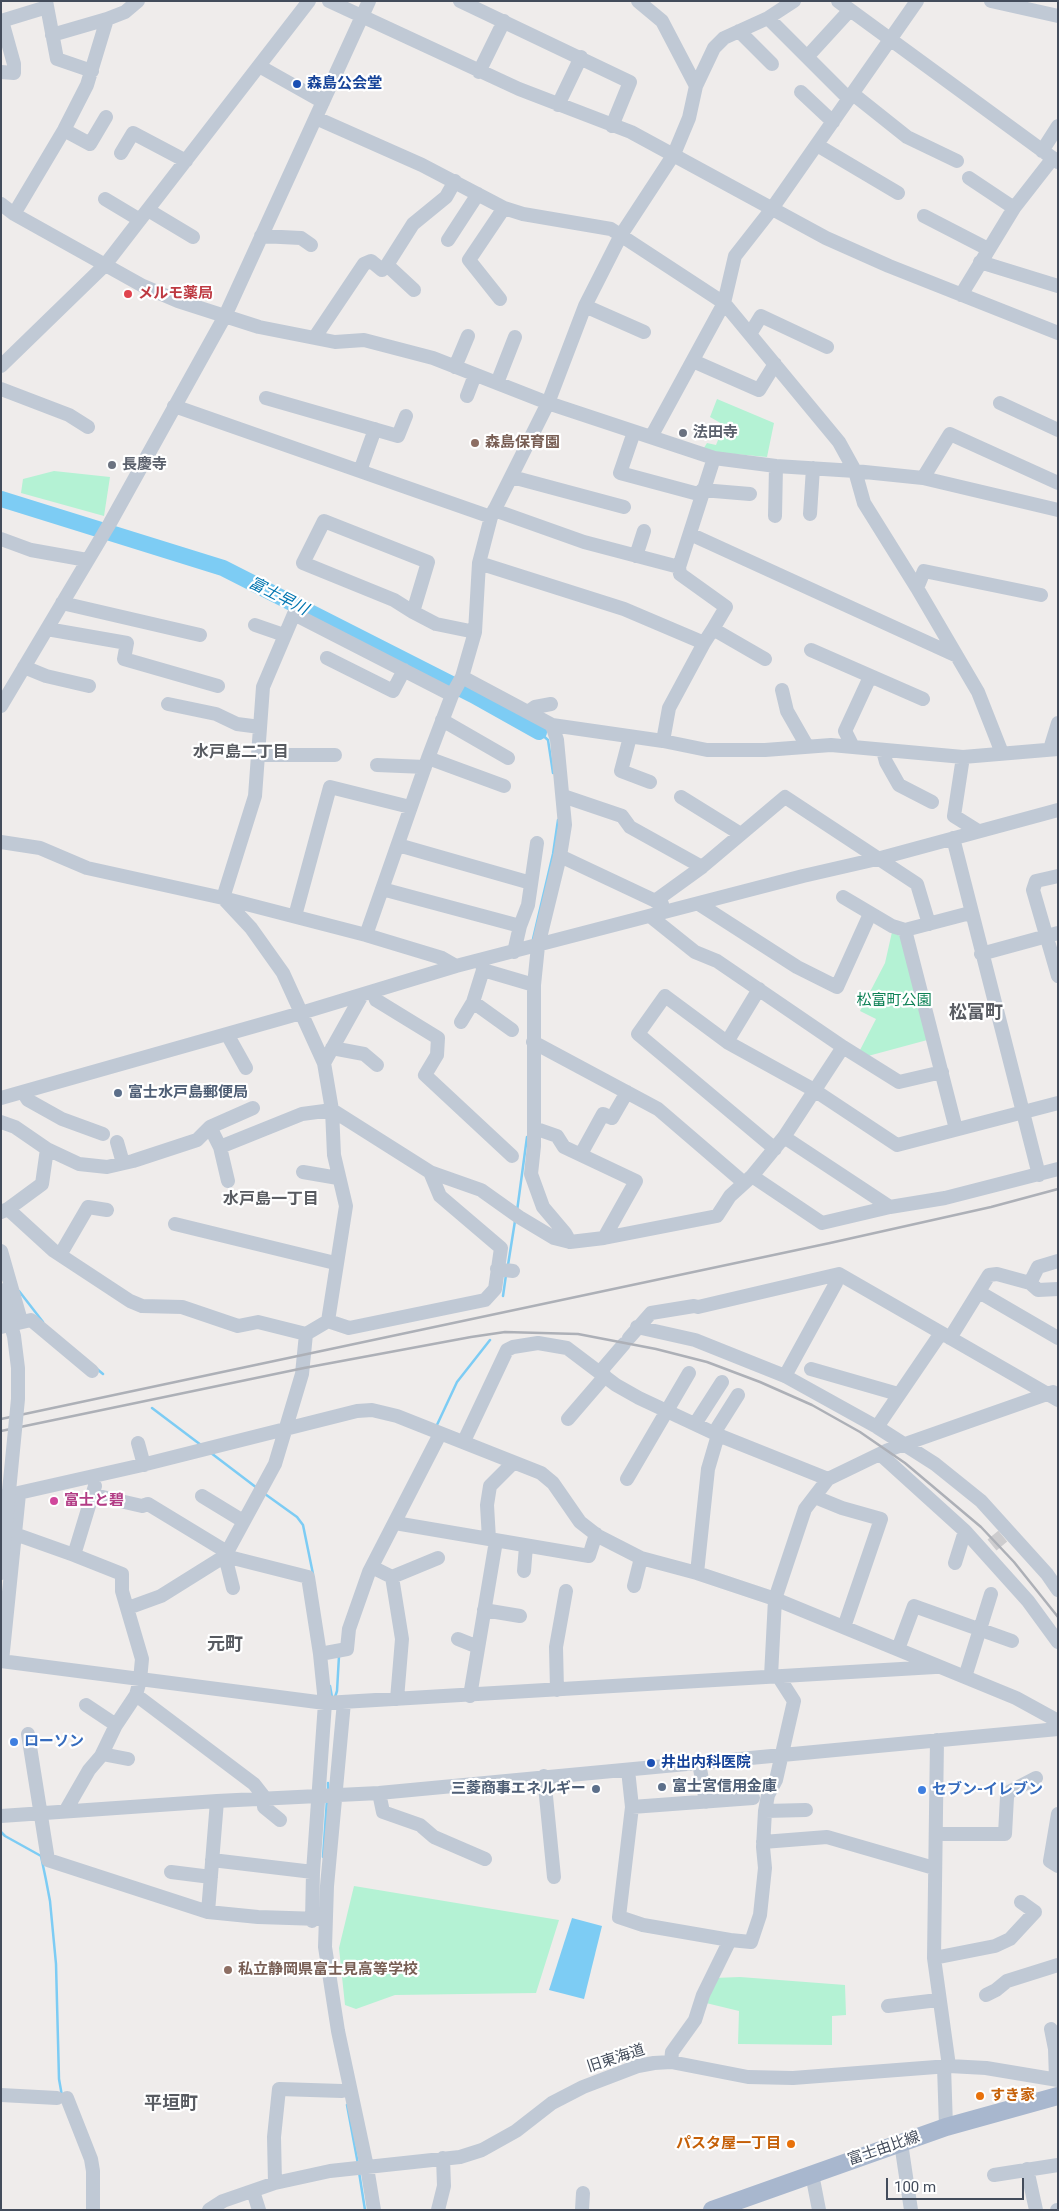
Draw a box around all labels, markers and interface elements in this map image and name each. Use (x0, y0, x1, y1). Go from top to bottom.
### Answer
place label: 森島公会堂 (307, 75, 382, 93)
marker: 森島公会堂 (291, 78, 303, 90)
place label: メルモ薬局 (138, 285, 213, 303)
marker: メルモ薬局 (122, 288, 134, 300)
place label: 法田寺 (693, 424, 738, 442)
marker: 法田寺 (677, 427, 689, 439)
place label: 森島保育園 (485, 434, 560, 452)
marker: 森島保育園 (469, 437, 481, 449)
place label: 長慶寺 (122, 456, 167, 474)
marker: 長慶寺 (106, 459, 118, 471)
water label: 富士早川 (245, 574, 311, 620)
district label: 水戸島二丁目 (193, 743, 289, 763)
park label: 松富町公園 (857, 992, 931, 1010)
district label: 松富町 (949, 1002, 1003, 1024)
place label: 富士水戸島郵便局 (128, 1084, 248, 1102)
marker: 富士水戸島郵便局 (112, 1087, 124, 1099)
district label: 水戸島一丁目 (223, 1190, 319, 1210)
place label: 富士と碧 (64, 1492, 124, 1510)
marker: 富士と碧 (48, 1495, 60, 1507)
district label: 元町 (207, 1634, 243, 1656)
place label: ローソン (24, 1733, 84, 1751)
marker: ローソン (8, 1736, 20, 1748)
place label: 井出内科医院 (661, 1754, 751, 1772)
marker: 井出内科医院 (645, 1757, 657, 1769)
place label: 富士宮信用金庫 (672, 1778, 777, 1796)
place label: 三菱商事エネルギー (451, 1780, 586, 1798)
marker: 富士宮信用金庫 (656, 1781, 668, 1793)
place label: セブン-イレブン (932, 1781, 1043, 1799)
marker: 三菱商事エネルギー (590, 1783, 602, 1795)
marker: セブン-イレブン (916, 1784, 928, 1796)
place label: 私立静岡県富士見高等学校 (238, 1961, 418, 1979)
marker: 私立静岡県富士見高等学校 (222, 1964, 234, 1976)
street label: 旧東海道 (585, 2041, 647, 2077)
place label: すき家 (990, 2087, 1035, 2105)
marker: すき家 (974, 2090, 986, 2102)
district label: 平垣町 (144, 2093, 198, 2115)
street label: 富士由比線 (846, 2128, 922, 2170)
place label: パスタ屋一丁目 (676, 2135, 781, 2153)
marker: パスタ屋一丁目 (785, 2138, 797, 2150)
scale bar (889, 2168, 1026, 2200)
text: 100 m (894, 2178, 936, 2196)

